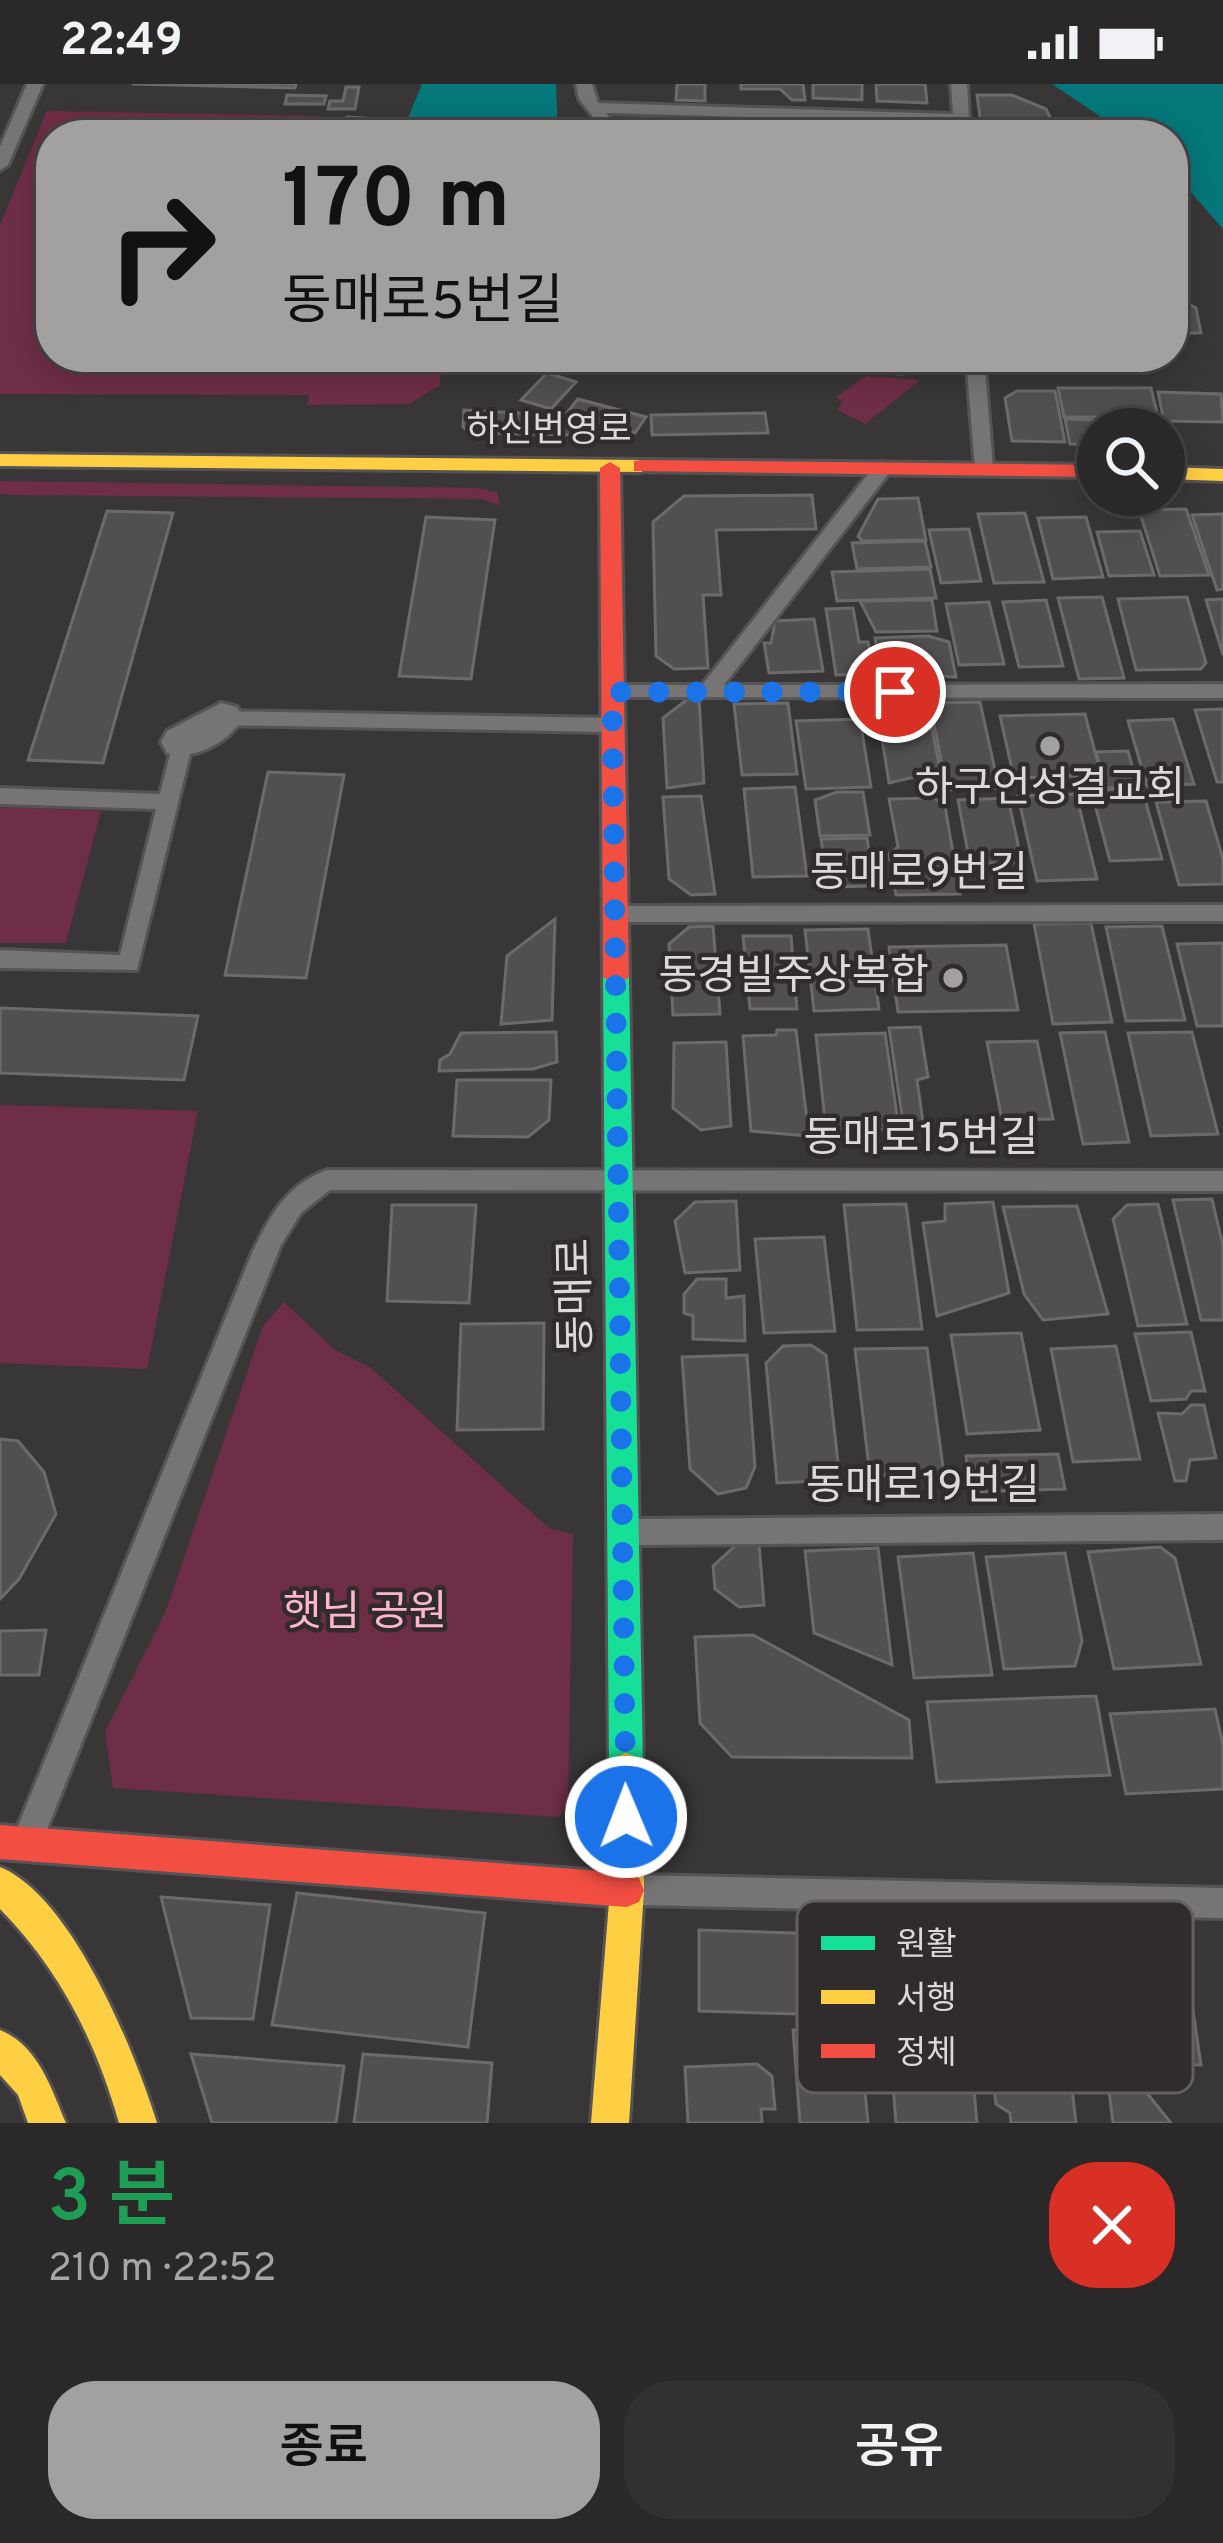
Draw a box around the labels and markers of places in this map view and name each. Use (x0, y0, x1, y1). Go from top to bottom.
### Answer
pin (844, 641, 946, 743)
marker: 하구언성결교회 (1037, 733, 1063, 759)
place label: 하구언성결교회 (915, 764, 1185, 817)
place label: 동경빌주상복합 (659, 952, 929, 1005)
marker: 동경빌주상복합 (940, 965, 966, 991)

